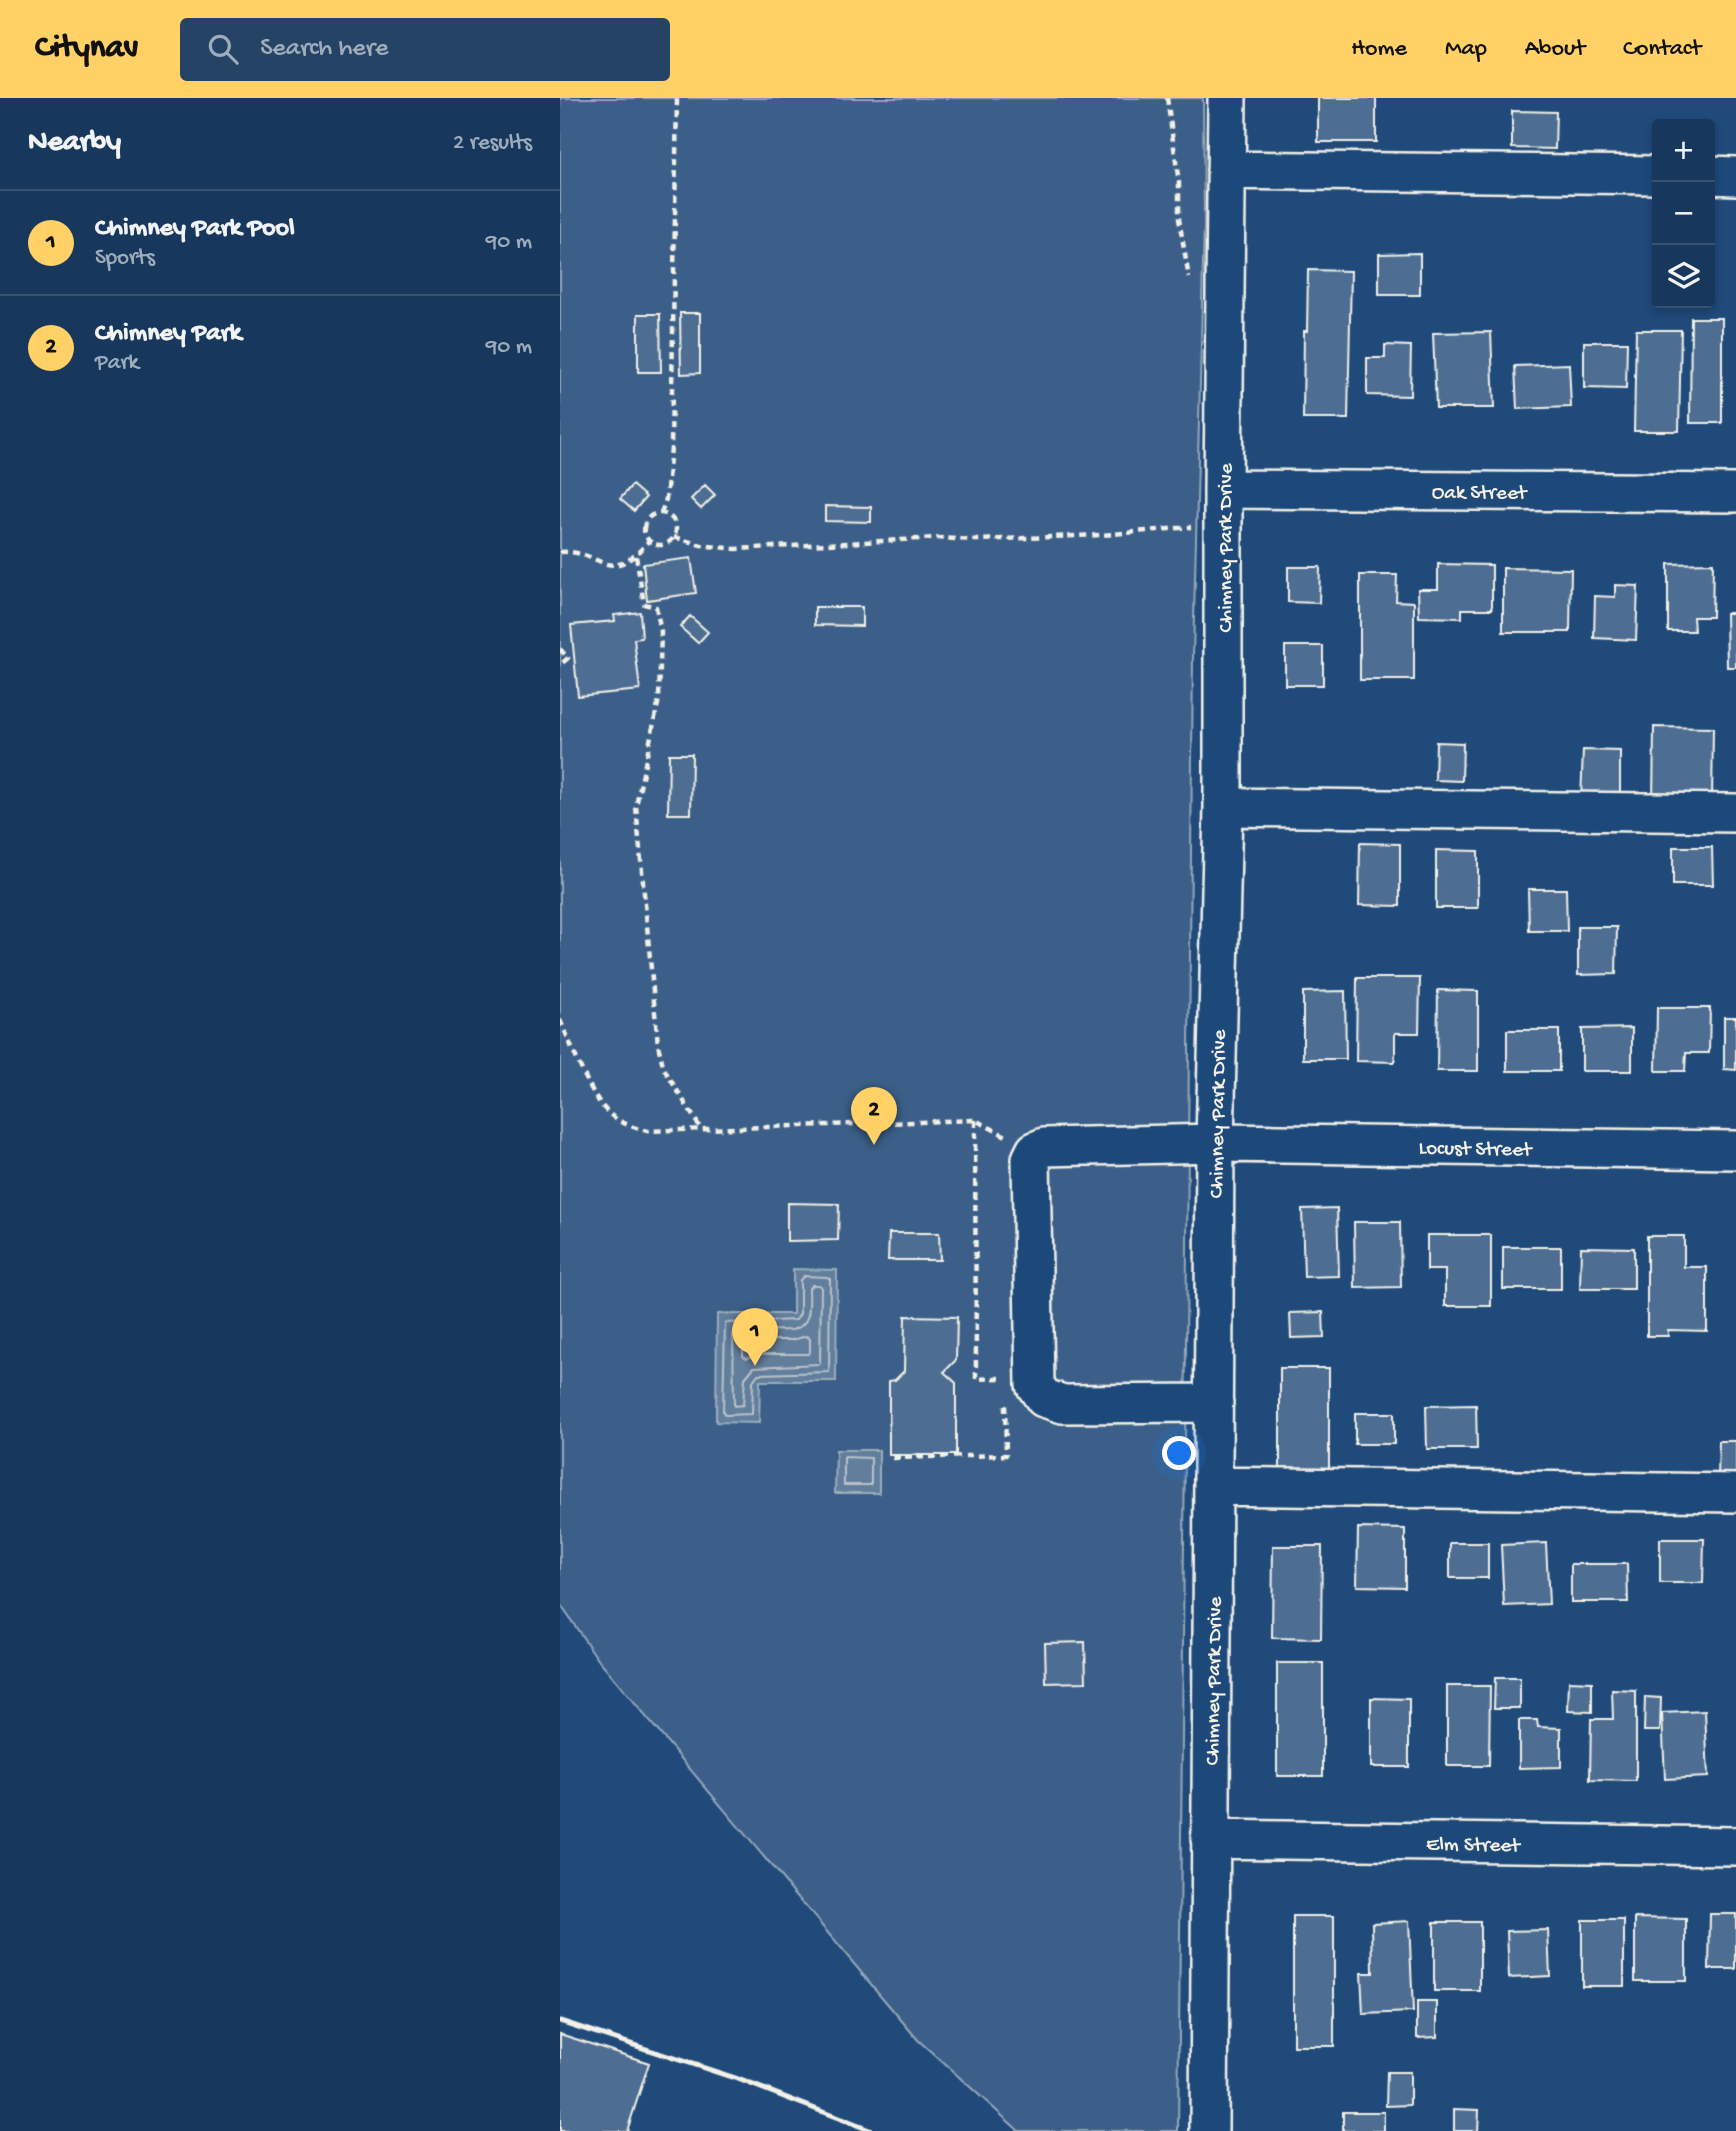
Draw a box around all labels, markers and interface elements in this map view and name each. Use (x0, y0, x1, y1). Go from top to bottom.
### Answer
search box (180, 18, 670, 81)
text: Citynav (35, 30, 138, 68)
icon: search (204, 30, 242, 68)
text: Search here (260, 34, 388, 65)
text: Home (1351, 35, 1407, 64)
text: Map (1445, 35, 1487, 64)
text: About (1525, 35, 1585, 64)
text: Contact (1623, 35, 1701, 64)
map controls (1652, 119, 1715, 308)
button: + (1652, 119, 1715, 182)
text: Nearby (28, 126, 121, 161)
text: 2 results (453, 130, 532, 157)
button: − (1652, 182, 1715, 245)
text: Chimney Park Pool (95, 214, 295, 245)
text: 1 (46, 229, 56, 256)
text: 90 m (486, 229, 532, 256)
text: Sports (95, 245, 155, 272)
button: layers (1652, 245, 1715, 308)
text: Chimney Park (95, 319, 241, 350)
text: 2 (45, 334, 57, 361)
text: 90 m (486, 334, 532, 361)
text: Park (95, 350, 139, 377)
street label: Chimney Park Drive (1215, 462, 1240, 633)
street label: Oak Street (1432, 482, 1529, 507)
street label: Chimney Park Drive (1206, 1028, 1233, 1199)
pin: 2 (851, 1087, 897, 1145)
street label: Locust Street (1418, 1137, 1534, 1164)
pin: 1 (732, 1308, 778, 1366)
your location (1162, 1436, 1196, 1470)
street label: Chimney Park Drive (1202, 1595, 1229, 1766)
street label: Elm Street (1426, 1833, 1522, 1860)

